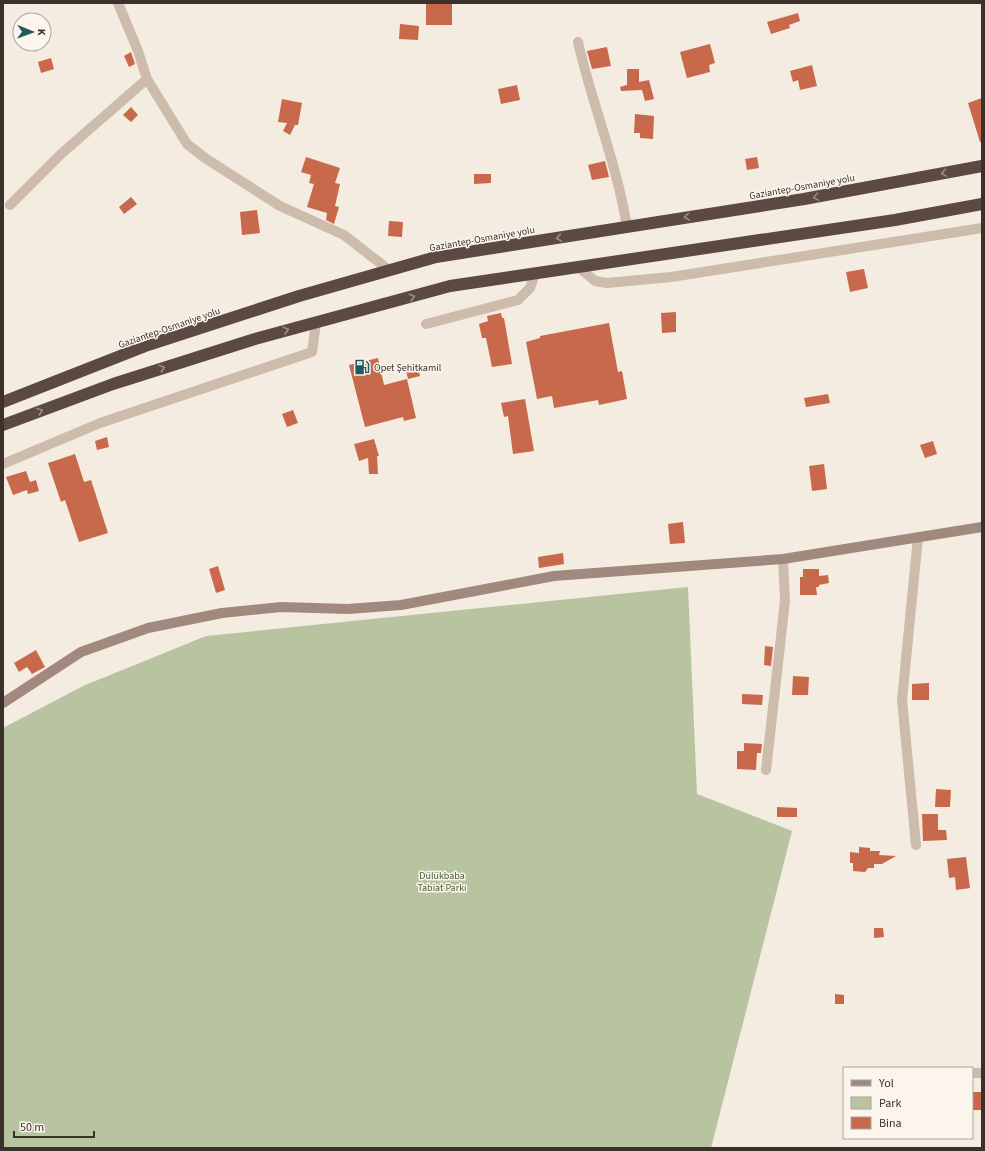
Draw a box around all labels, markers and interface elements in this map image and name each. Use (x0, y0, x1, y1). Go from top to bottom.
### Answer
north arrow (12, 12, 52, 52)
text: K (34, 29, 49, 36)
one-way arrow (941, 169, 947, 177)
street label: Gaziantep-Osmaniye yolu (748, 171, 856, 203)
one-way arrow (813, 192, 819, 200)
one-way arrow (684, 212, 690, 221)
street label: Gaziantep-Osmaniye yolu (428, 223, 536, 255)
one-way arrow (556, 233, 562, 241)
one-way arrow (409, 293, 415, 301)
street label: Gaziantep-Osmaniye yolu (116, 304, 222, 352)
one-way arrow (283, 326, 290, 335)
fuel station icon: Opet Şehitkamil (353, 358, 371, 376)
place label: Opet Şehitkamil (374, 361, 442, 375)
one-way arrow (158, 364, 165, 373)
one-way arrow (36, 408, 43, 416)
park label: Dülükbaba Tabiat Parkı (417, 869, 467, 895)
legend (843, 1067, 973, 1139)
text: Yol (878, 1075, 894, 1092)
text: Park (879, 1095, 901, 1112)
scale bar (14, 1113, 94, 1139)
text: Bina (879, 1115, 902, 1132)
text: 50 m (20, 1119, 44, 1136)

